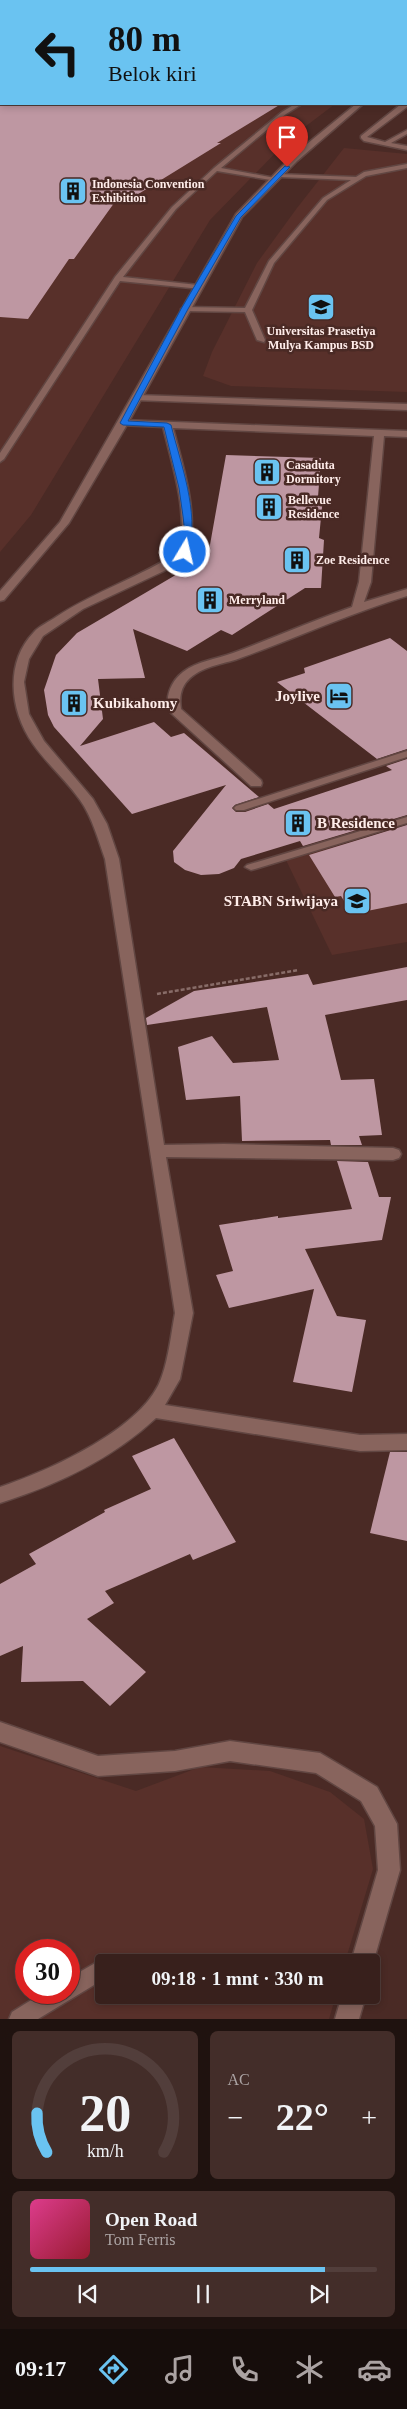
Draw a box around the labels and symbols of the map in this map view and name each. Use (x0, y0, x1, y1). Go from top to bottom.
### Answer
pin (266, 116, 308, 167)
building icon: Indonesia Convention Exhibition (58, 176, 88, 206)
place label: Indonesia Convention Exhibition (92, 177, 205, 205)
school or university icon: Universitas Prasetiya Mulya Kampus BSD (306, 292, 336, 322)
place label: Universitas Prasetiya Mulya Kampus BSD (267, 324, 375, 352)
building icon: Casaduta Dormitory (252, 457, 282, 487)
place label: Casaduta Dormitory (286, 458, 341, 486)
building icon: Bellevue Residence (254, 492, 284, 522)
place label: Bellevue Residence (288, 493, 340, 521)
position arrow (158, 525, 210, 577)
building icon: Zoe Residence (282, 545, 312, 575)
place label: Zoe Residence (316, 553, 390, 567)
building icon: Merryland (195, 585, 225, 615)
place label: Merryland (229, 593, 285, 607)
hotel icon: Joylive (324, 681, 354, 711)
building icon: Kubikahomy (59, 688, 89, 718)
place label: Joylive (275, 688, 320, 704)
place label: Kubikahomy (93, 695, 178, 711)
building icon: B Residence (283, 808, 313, 838)
place label: B Residence (317, 815, 395, 831)
school or university icon: STABN Sriwijaya (342, 886, 372, 916)
place label: STABN Sriwijaya (224, 893, 338, 909)
speed limit sign: 30 (15, 1939, 80, 2004)

